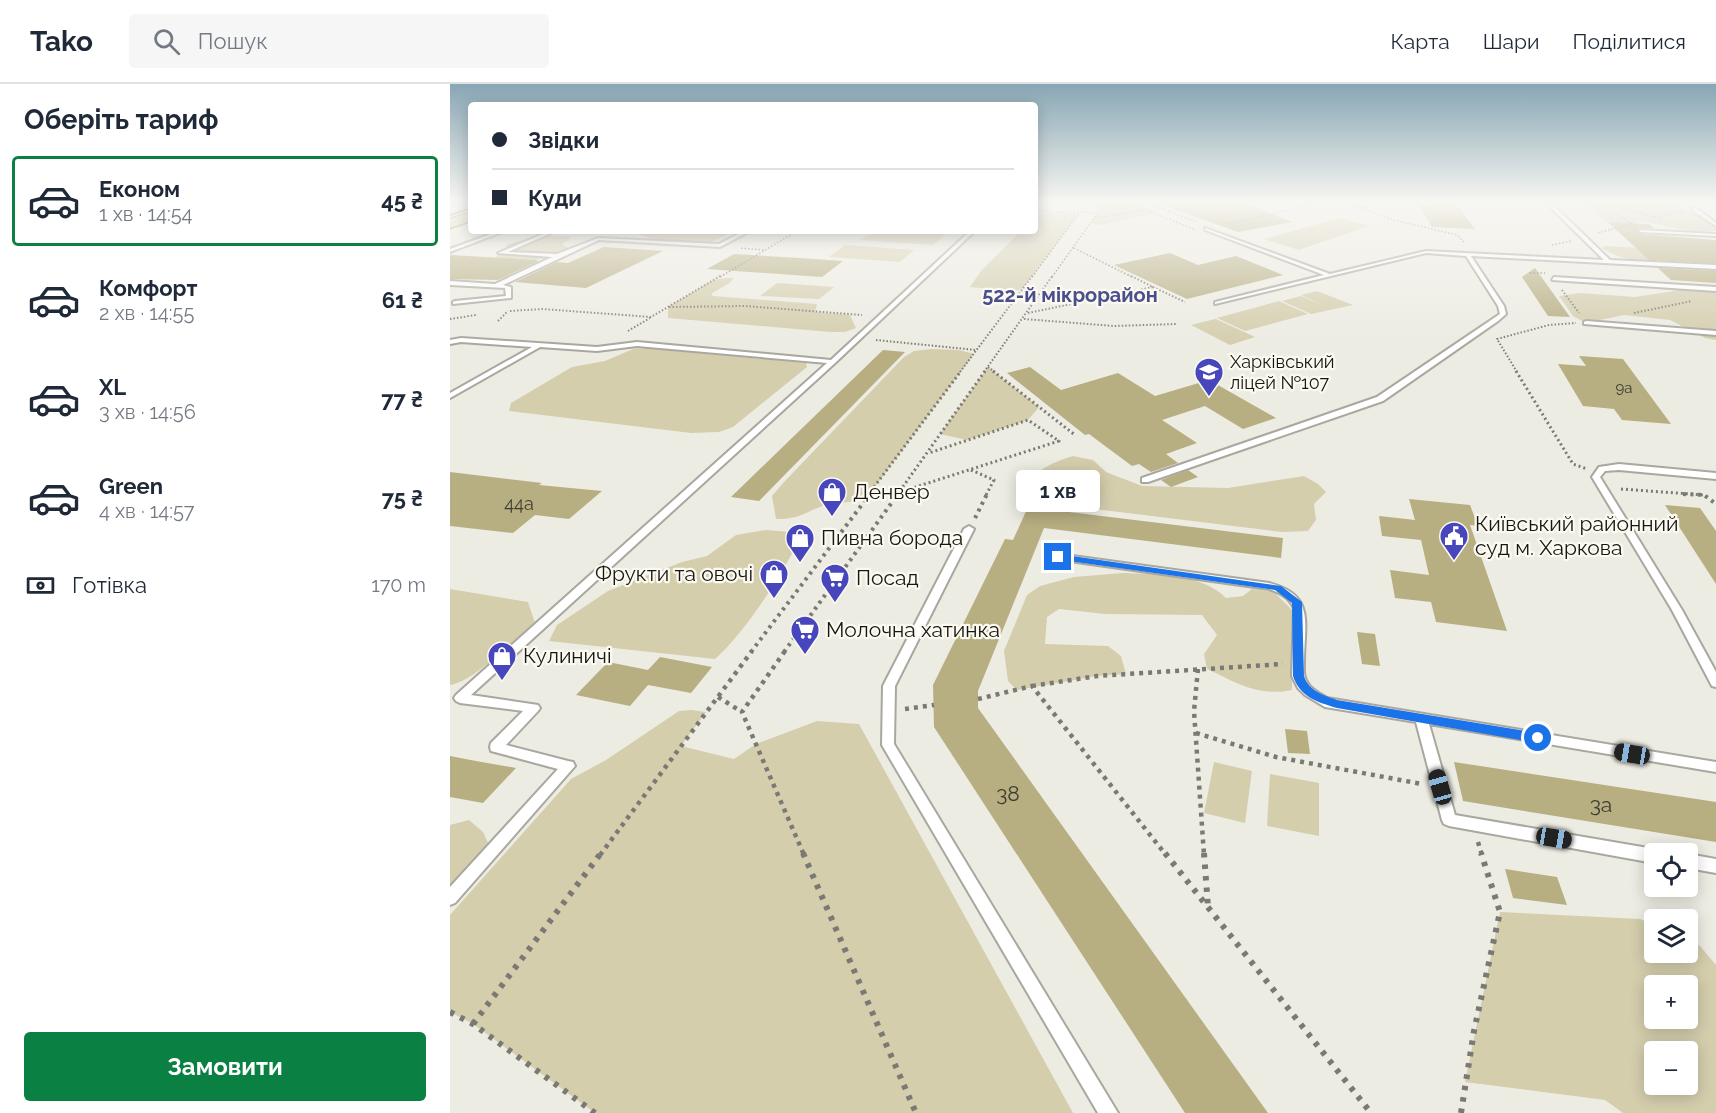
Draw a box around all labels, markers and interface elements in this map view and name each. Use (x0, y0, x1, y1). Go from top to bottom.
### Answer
search box (129, 14, 549, 68)
text: Tako (30, 25, 93, 58)
icon: search (150, 25, 183, 58)
text: Пошук (198, 28, 268, 54)
text: Карта (1391, 29, 1450, 54)
text: Шари (1483, 29, 1540, 54)
text: Поділитися (1573, 29, 1686, 54)
text: Оберіть тариф (24, 104, 218, 135)
text: Звідки (528, 127, 599, 153)
icon: car (27, 174, 81, 228)
text: Економ (99, 176, 180, 202)
text: Куди (528, 185, 582, 211)
text: 45 ₴ (381, 188, 423, 214)
text: 1 хв · 14:54 (99, 202, 192, 226)
icon: car (27, 273, 81, 327)
text: Комфорт (99, 275, 197, 301)
district label: 522-й мікрорайон (982, 283, 1158, 307)
text: 61 ₴ (382, 287, 423, 313)
text: 2 хв · 14:55 (99, 301, 194, 325)
place label: Харківський ліцей №107 (1230, 351, 1335, 393)
school or university icon: Харківський ліцей №107 (1193, 356, 1225, 398)
icon: car (27, 372, 81, 426)
text: XL (99, 374, 126, 400)
house number: 9а (1616, 379, 1632, 397)
text: 77 ₴ (381, 386, 423, 412)
text: 3 хв · 14:56 (99, 400, 196, 424)
callout: 1 хв (1016, 470, 1100, 512)
icon: car (27, 471, 81, 525)
text: Green (99, 473, 163, 499)
shop icon: Денвер (816, 476, 848, 518)
place label: Денвер (853, 479, 930, 504)
text: 1 хв (1040, 479, 1076, 503)
text: 75 ₴ (382, 485, 423, 511)
house number: 44а (504, 493, 534, 514)
text: 4 хв · 14:57 (99, 499, 195, 523)
place label: Київський районний суд м. Харкова (1475, 511, 1678, 560)
public building icon: Київський районний суд м. Харкова (1438, 520, 1470, 562)
shop icon: Пивна борода (784, 522, 816, 564)
place label: Пивна борода (821, 525, 963, 550)
route end (1044, 543, 1071, 570)
shop icon: Фрукти та овочі (758, 558, 790, 600)
place label: Фрукти та овочі (595, 561, 753, 586)
supermarket icon: Посад (819, 562, 851, 604)
place label: Посад (856, 565, 919, 590)
icon: cash (24, 569, 57, 602)
text: Готівка (72, 572, 147, 598)
text: 170 m (371, 573, 426, 597)
supermarket icon: Молочна хатинка (789, 614, 821, 656)
place label: Молочна хатинка (826, 617, 1000, 642)
shop icon: Кулиничі (486, 640, 518, 682)
place label: Кулиничі (523, 643, 612, 668)
route start (1524, 724, 1551, 751)
car (1613, 742, 1651, 766)
car (1426, 767, 1454, 807)
house number: 38 (996, 781, 1020, 806)
house number: 3а (1590, 792, 1612, 817)
car (1535, 826, 1573, 850)
map controls (1644, 843, 1698, 1095)
button: locate (1644, 843, 1698, 897)
button: layers (1644, 909, 1698, 963)
button: + (1644, 975, 1698, 1029)
button: Замовити (24, 1032, 426, 1101)
button: − (1644, 1041, 1698, 1095)

